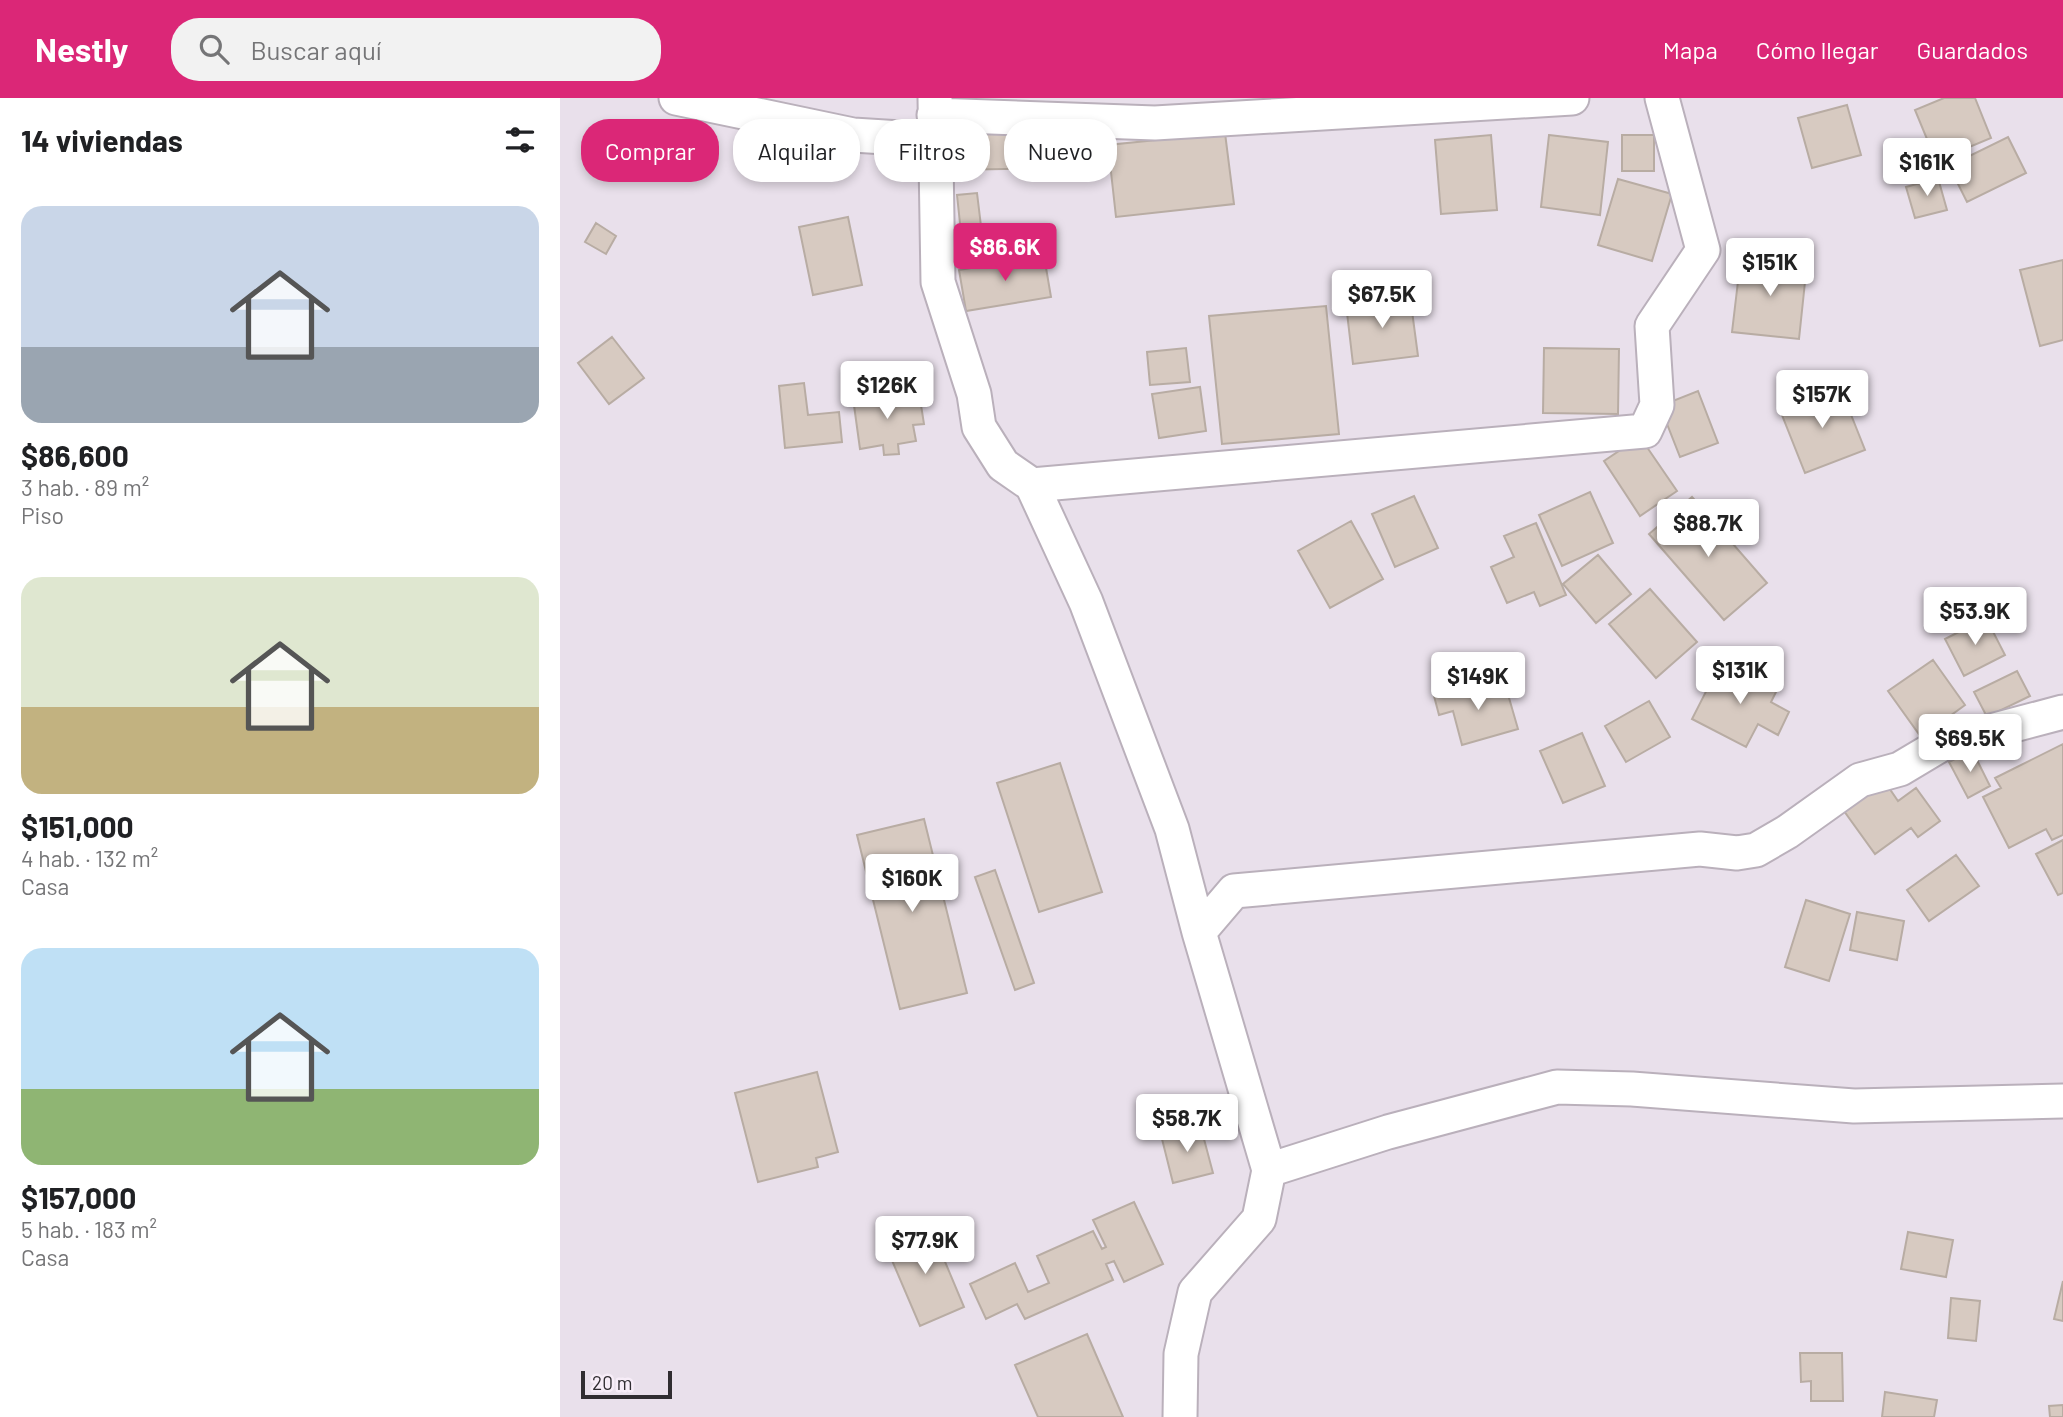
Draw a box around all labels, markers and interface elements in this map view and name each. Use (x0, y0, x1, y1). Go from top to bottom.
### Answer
search box (171, 18, 661, 81)
text: Nestly (35, 29, 129, 69)
icon: search (195, 30, 233, 68)
text: Buscar aquí (251, 34, 381, 65)
text: Mapa (1663, 35, 1718, 64)
text: Cómo llegar (1756, 35, 1878, 64)
text: Guardados (1916, 35, 2028, 64)
chip: Comprar (581, 119, 719, 182)
chip: Alquilar (733, 119, 860, 182)
chip: Filtros (874, 119, 990, 182)
chip: Nuevo (1004, 119, 1117, 182)
icon: filters (501, 121, 539, 159)
text: 14 viviendas (21, 122, 183, 158)
pin: $161K (1878, 139, 1976, 198)
text: $161K (1899, 147, 1955, 175)
pin: $86.6K (948, 223, 1062, 283)
text: $86.6K (970, 232, 1040, 260)
pin: $151K (1721, 238, 1819, 298)
text: $151K (1742, 247, 1798, 275)
icon: home (217, 252, 343, 378)
pin: $67.5K (1325, 271, 1439, 330)
text: $67.5K (1348, 279, 1416, 307)
pin: $126K (838, 362, 936, 421)
text: $126K (857, 370, 917, 398)
pin: $157K (1773, 370, 1871, 430)
text: $157K (1792, 379, 1852, 407)
text: $86,600 (21, 437, 129, 473)
text: 3 hab. · 89 m² (21, 473, 149, 501)
pin: $88.7K (1651, 500, 1765, 559)
text: Piso (21, 501, 64, 529)
text: $88.7K (1673, 508, 1743, 536)
pin: $53.9K (1918, 588, 2032, 647)
text: $53.9K (1940, 596, 2010, 624)
icon: home (217, 623, 343, 749)
pin: $131K (1691, 646, 1789, 706)
pin: $149K (1429, 652, 1527, 712)
text: $131K (1712, 655, 1768, 683)
text: $149K (1447, 661, 1509, 689)
pin: $69.5K (1913, 714, 2027, 774)
text: $69.5K (1935, 723, 2005, 751)
text: $151,000 (21, 808, 134, 844)
text: 4 hab. · 132 m² (21, 844, 158, 872)
pin: $160K (863, 854, 961, 914)
text: $160K (881, 863, 943, 891)
text: Casa (21, 872, 69, 900)
icon: home (217, 994, 343, 1120)
pin: $58.7K (1130, 1094, 1244, 1154)
text: $58.7K (1152, 1103, 1222, 1131)
text: $157,000 (21, 1179, 136, 1215)
text: 5 hab. · 183 m² (21, 1215, 157, 1243)
pin: $77.9K (868, 1216, 982, 1276)
text: $77.9K (891, 1225, 959, 1253)
text: Casa (21, 1243, 69, 1271)
scale bar (581, 1368, 672, 1400)
text: 20 m (592, 1371, 632, 1394)

